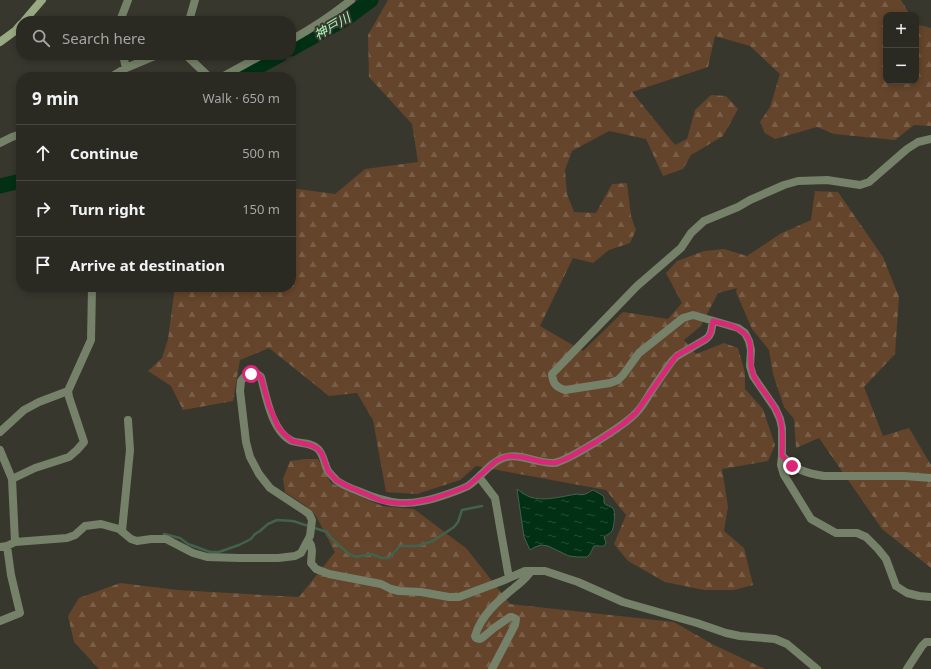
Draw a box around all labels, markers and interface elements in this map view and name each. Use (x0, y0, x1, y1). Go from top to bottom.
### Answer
water label: 神戸川 (311, 7, 355, 44)
map controls (883, 12, 919, 84)
button: + (883, 12, 919, 48)
search box (16, 16, 296, 60)
icon: search (30, 27, 52, 49)
text: Search here (62, 28, 145, 48)
button: − (883, 48, 919, 84)
text: 9 min (32, 87, 79, 110)
text: Walk · 650 m (202, 89, 280, 107)
icon: ahead (32, 142, 54, 164)
text: Continue (70, 143, 138, 163)
text: 500 m (242, 144, 280, 162)
icon: right (32, 198, 54, 220)
text: Turn right (70, 199, 145, 219)
text: 150 m (242, 200, 280, 218)
icon: arrive (32, 254, 54, 276)
text: Arrive at destination (70, 255, 225, 275)
route start (242, 365, 260, 383)
route end (783, 457, 801, 475)

